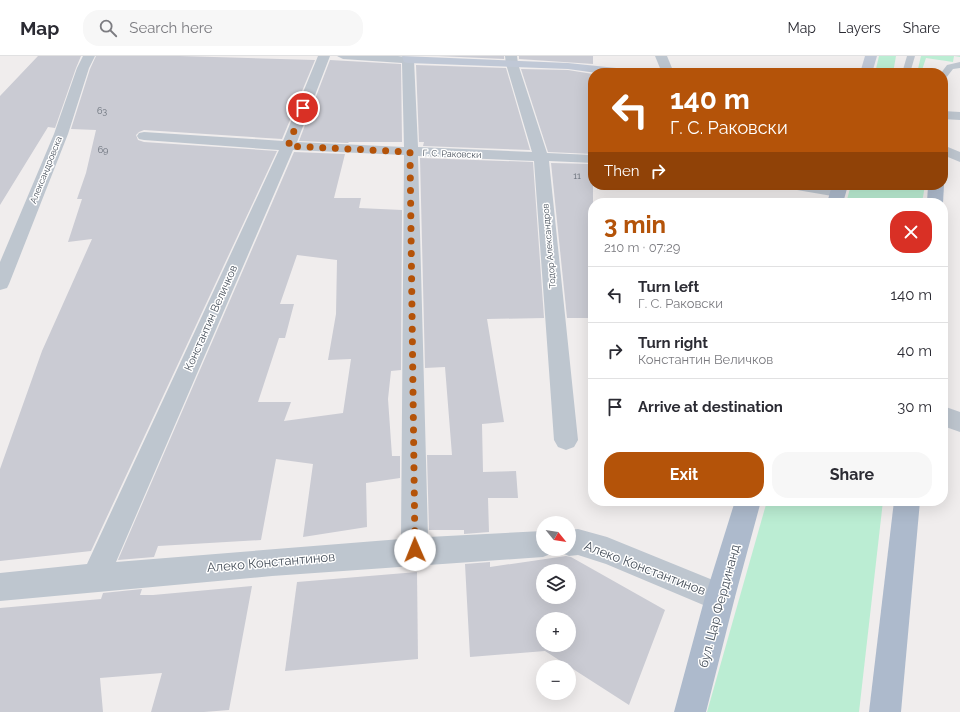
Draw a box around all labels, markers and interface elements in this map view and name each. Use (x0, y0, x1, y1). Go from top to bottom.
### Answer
search box (83, 10, 363, 46)
text: Map (20, 17, 59, 39)
icon: search (97, 17, 119, 39)
text: Search here (129, 19, 213, 37)
text: Map (788, 20, 816, 36)
text: Layers (838, 20, 881, 36)
text: Share (903, 20, 940, 36)
text: 140 m (670, 83, 750, 116)
icon: left (604, 84, 656, 136)
pin (286, 91, 320, 125)
icon: arrive (292, 97, 314, 119)
house number: 63 (97, 106, 107, 116)
text: Г. С. Раковски (670, 117, 788, 138)
street label: Александровска (28, 135, 64, 205)
house number: 69 (98, 145, 108, 155)
street label: Г. С. Раковски (422, 148, 482, 160)
icon: right (647, 160, 669, 182)
text: Then (604, 162, 639, 180)
house number: 11 (573, 171, 581, 181)
street label: Тодор Александров (540, 203, 558, 289)
text: 3 min (604, 210, 666, 239)
button: close (890, 211, 932, 253)
text: 210 m · 07:29 (604, 240, 680, 255)
street label: Константин Величков (182, 263, 240, 373)
text: Turn left (638, 278, 699, 296)
icon: left (604, 284, 626, 306)
text: 140 m (891, 286, 932, 304)
text: Г. С. Раковски (638, 296, 723, 311)
text: Turn right (638, 334, 708, 352)
icon: right (604, 340, 626, 362)
text: 40 m (897, 342, 932, 360)
text: Константин Величков (638, 352, 773, 367)
icon: arrive (604, 396, 626, 418)
text: Arrive at destination (638, 398, 783, 416)
text: 30 m (897, 398, 932, 416)
button: Exit (604, 452, 764, 498)
button: Share (772, 452, 932, 498)
north arrow (536, 516, 576, 556)
map controls (536, 516, 576, 700)
position arrow (394, 529, 436, 571)
street label: Алеко Константинов (582, 538, 708, 598)
street label: бул. Цар Фердинанд (695, 542, 743, 669)
street label: Алеко Константинов (206, 549, 336, 575)
button: layers (536, 564, 576, 604)
button: + (536, 612, 576, 652)
button: − (536, 660, 576, 700)

